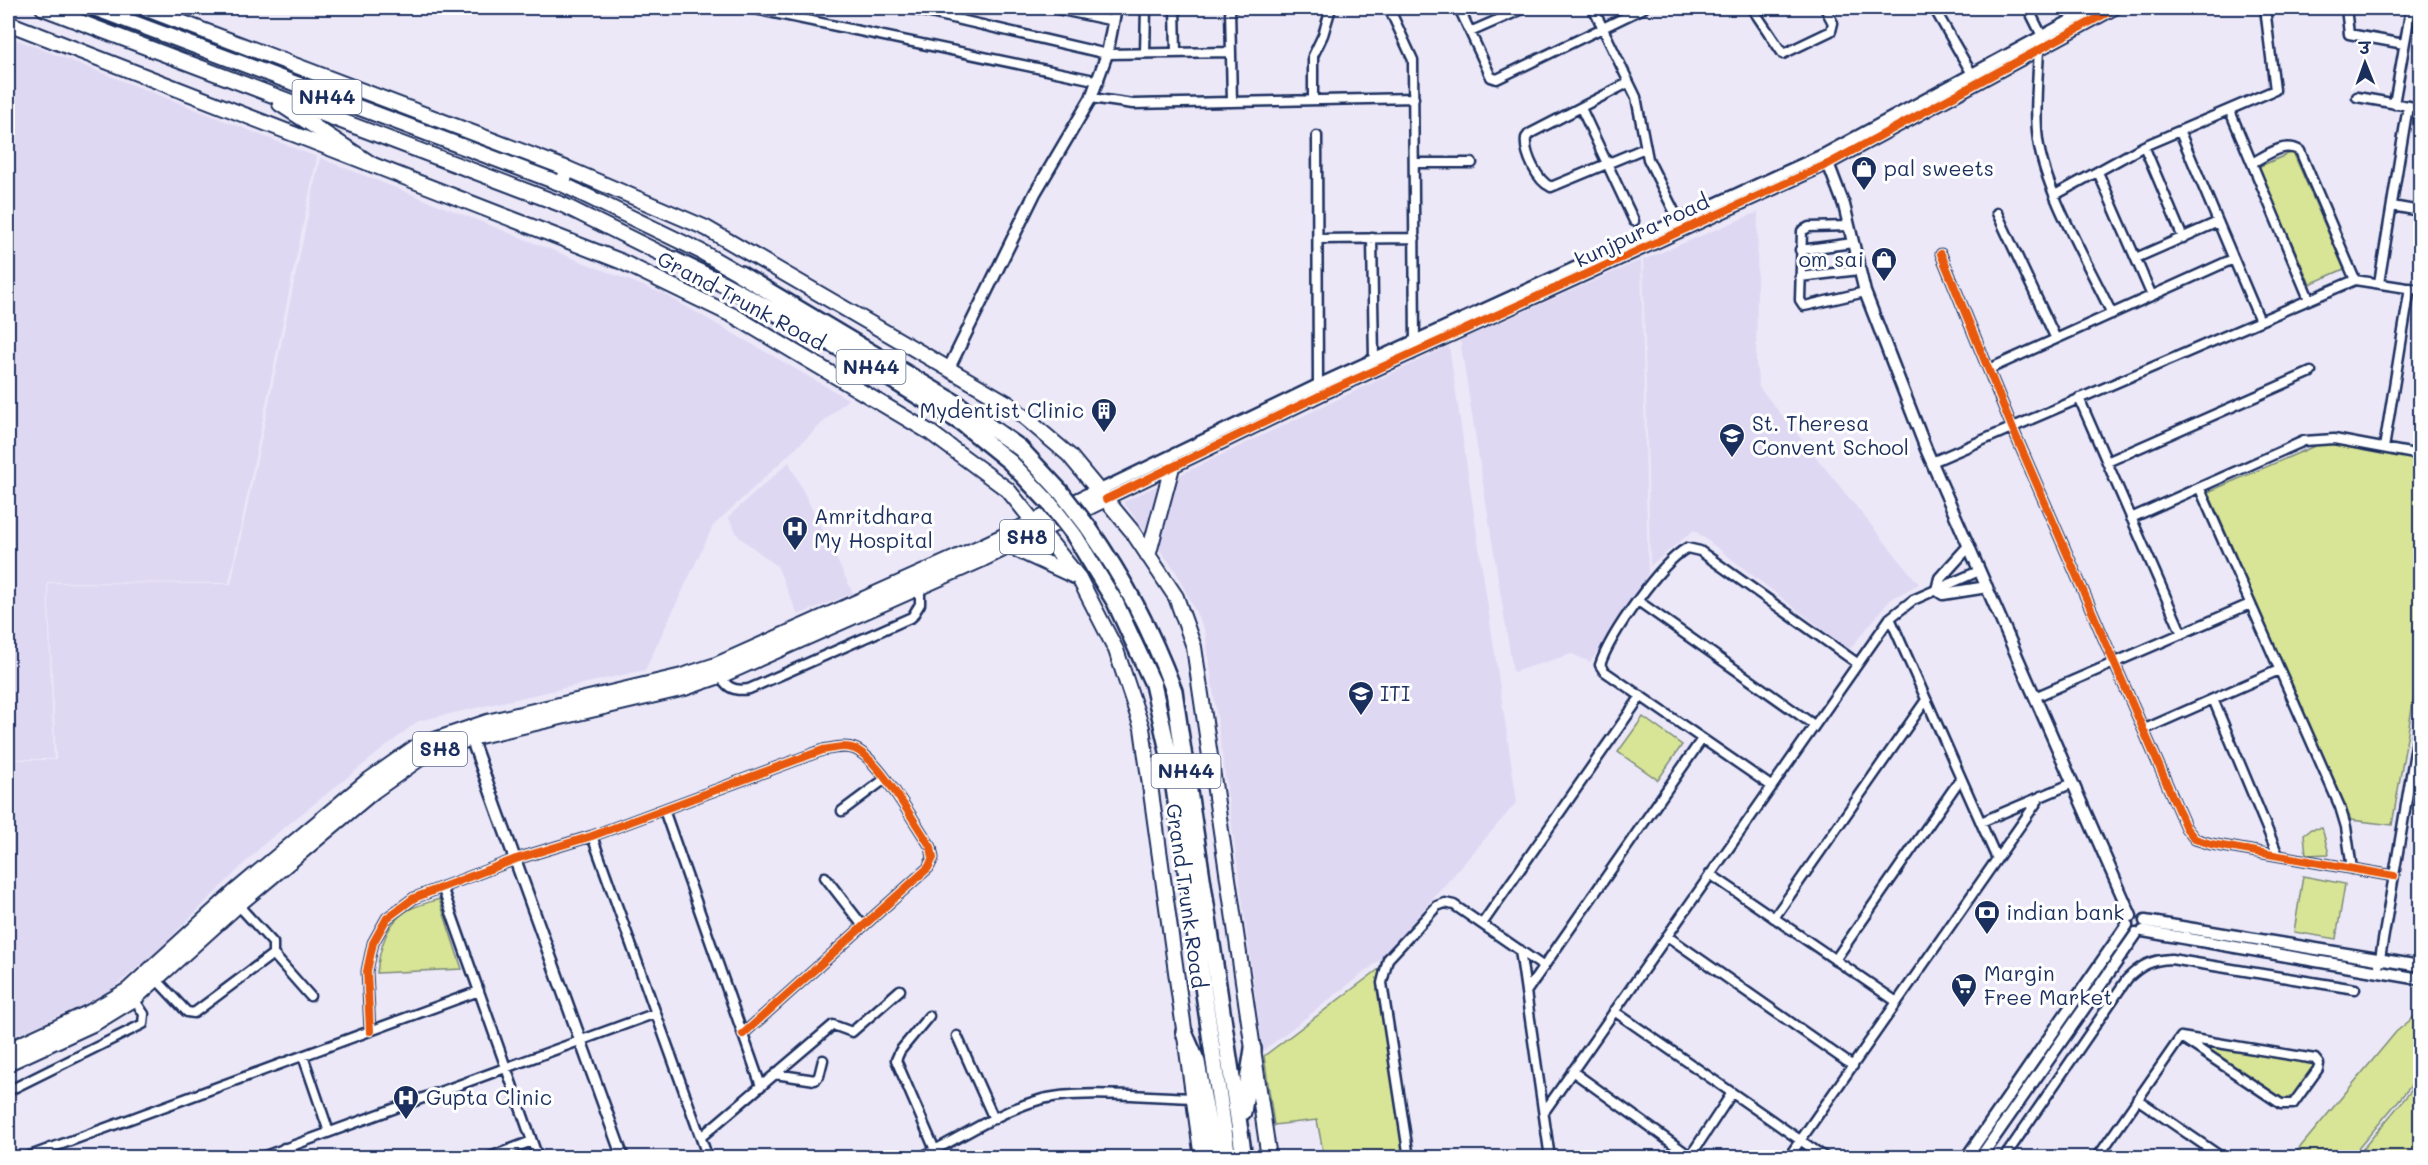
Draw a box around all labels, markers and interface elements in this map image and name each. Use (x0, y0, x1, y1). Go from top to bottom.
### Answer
north arrow (2335, 33, 2395, 93)
text: उ (2357, 37, 2372, 58)
road number: NH44 (292, 80, 362, 114)
shop icon: pal sweets (1849, 154, 1879, 192)
place label: pal sweets (1884, 154, 1994, 181)
street label: kunjpura road (1570, 187, 1713, 273)
street label: Grand Trunk Road (653, 244, 830, 355)
place label: om sai (1798, 245, 1864, 272)
shop icon: om sai (1869, 245, 1899, 283)
road number: NH44 (836, 350, 906, 384)
place label: Mydentist Clinic (919, 396, 1084, 423)
building icon: Mydentist Clinic (1089, 396, 1119, 434)
place label: St. Theresa Convent School (1752, 409, 1909, 460)
school or university icon: St. Theresa Convent School (1717, 421, 1747, 459)
place label: Amritdhara My Hospital (814, 502, 933, 553)
hospital icon: Amritdhara My Hospital (780, 514, 810, 552)
road number: SH8 (1000, 520, 1054, 554)
school or university icon: ITI (1346, 679, 1376, 717)
place label: ITI (1380, 679, 1410, 706)
road number: SH8 (413, 732, 467, 766)
road number: NH44 (1152, 754, 1220, 788)
street label: Grand Trunk Road (1161, 802, 1214, 990)
bank icon: indian bank (1972, 898, 2002, 936)
place label: indian bank (2006, 898, 2124, 925)
place label: Margin Free Market (1984, 959, 2113, 1010)
supermarket icon: Margin Free Market (1949, 971, 1979, 1009)
hospital icon: Gupta Clinic (391, 1083, 421, 1121)
place label: Gupta Clinic (426, 1083, 552, 1110)

